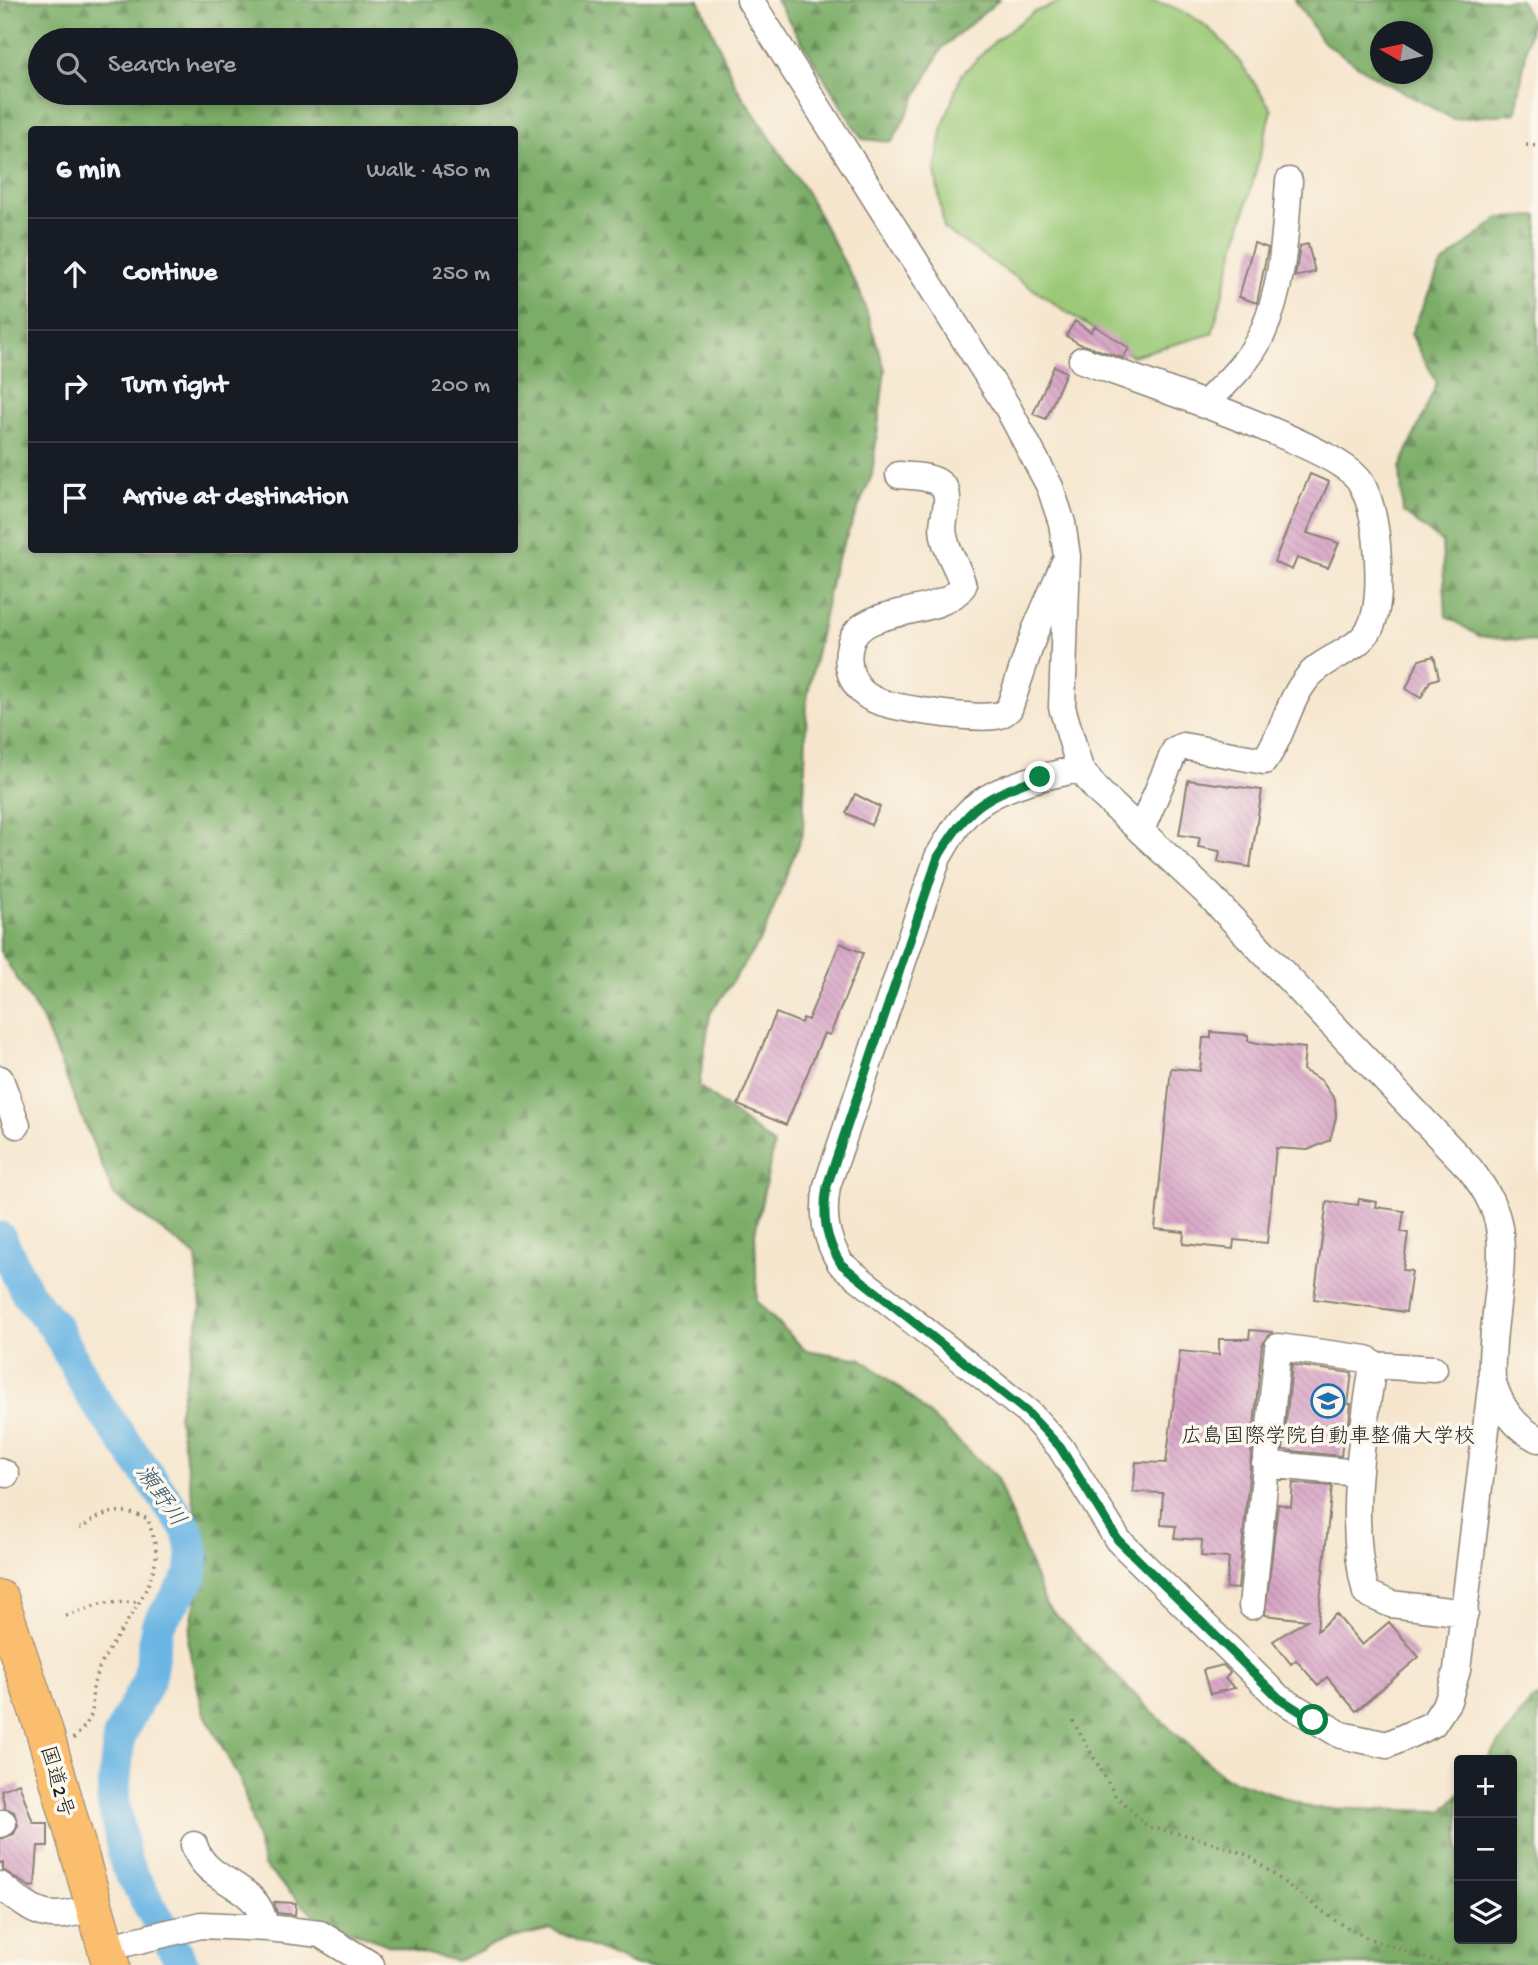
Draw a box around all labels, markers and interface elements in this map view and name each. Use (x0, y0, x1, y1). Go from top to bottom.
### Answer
north arrow (1370, 21, 1433, 84)
search box (28, 28, 518, 105)
icon: search (52, 48, 90, 86)
text: Search here (108, 51, 236, 82)
text: 6 min (56, 154, 120, 189)
text: Walk · 450 m (366, 158, 490, 185)
icon: ahead (56, 255, 94, 293)
text: Continue (123, 259, 217, 290)
text: 250 m (432, 261, 490, 288)
icon: right (56, 367, 94, 405)
text: Turn right (123, 371, 227, 402)
text: 200 m (431, 373, 490, 400)
icon: arrive (56, 479, 94, 517)
text: Arrive at destination (123, 483, 348, 514)
route end (1024, 761, 1055, 792)
school or university icon: 広島国際学院自動車整備大学校 (1309, 1382, 1347, 1420)
place label: 広島国際学院自動車整備大学校 (1181, 1424, 1475, 1451)
water label: 瀬野川 (128, 1460, 191, 1533)
route start (1297, 1704, 1328, 1735)
street label: 国道2号 (33, 1743, 78, 1821)
map controls (1454, 1755, 1517, 1944)
button: + (1454, 1755, 1517, 1818)
button: − (1454, 1818, 1517, 1881)
button: layers (1454, 1881, 1517, 1944)

